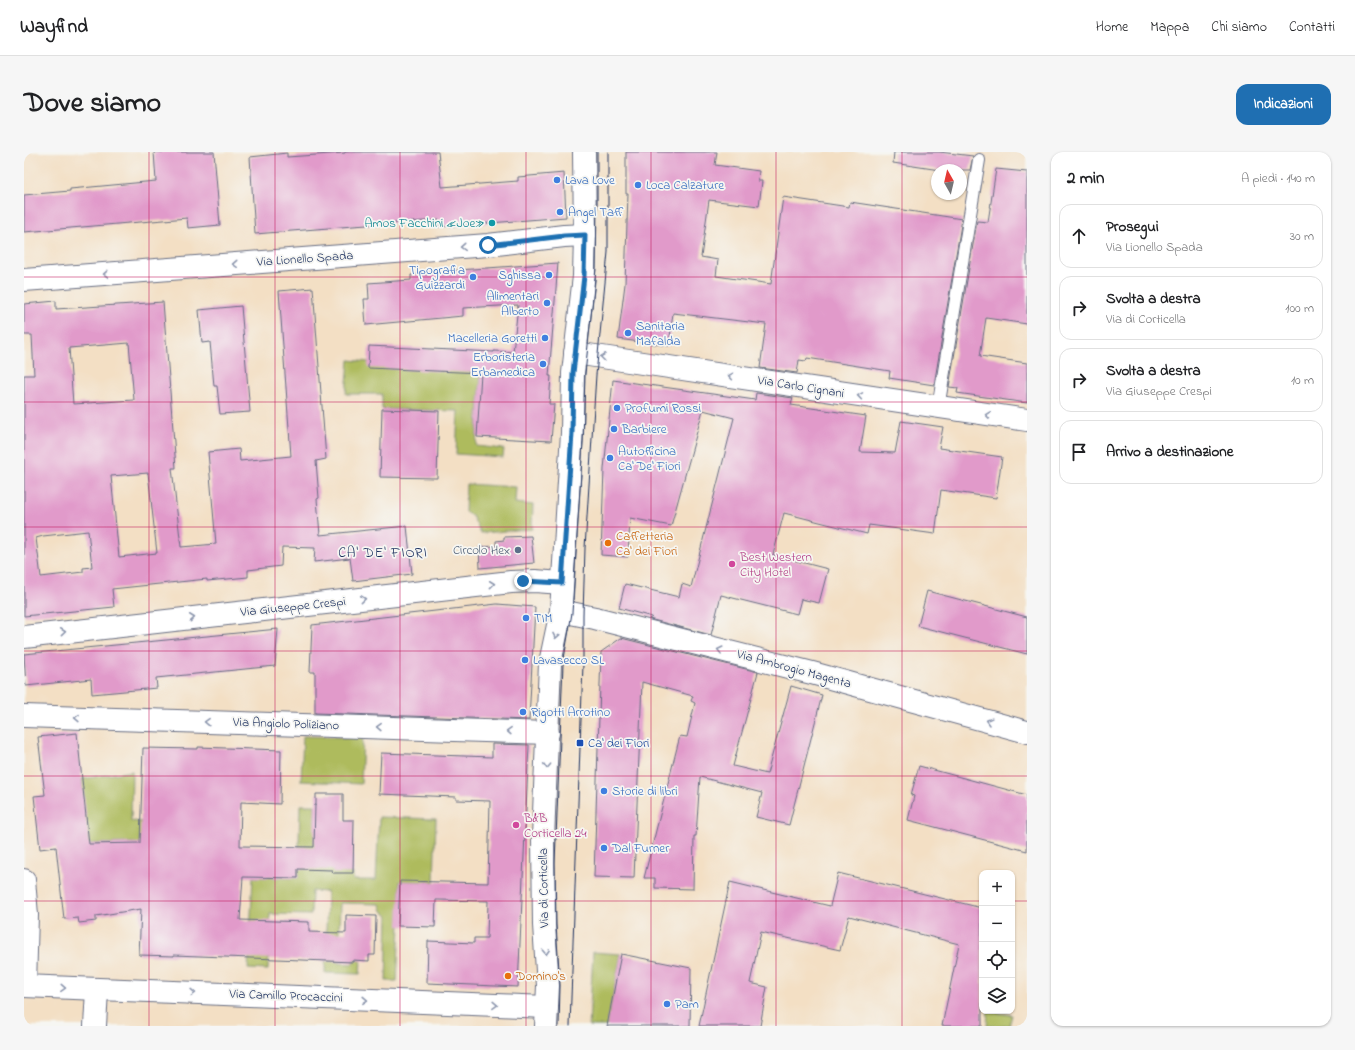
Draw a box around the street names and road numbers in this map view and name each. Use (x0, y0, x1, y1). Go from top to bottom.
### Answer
street label: Via Lionello Spada (255, 246, 354, 272)
street label: Via Carlo Cignani (755, 371, 846, 404)
street label: Via Giuseppe Crespi (238, 592, 347, 622)
street label: Via Ambrogio Magenta (733, 644, 853, 694)
street label: Via Angiolo Poliziano (232, 713, 340, 736)
street label: Via di Corticella (534, 848, 554, 929)
street label: Via Camillo Procaccini (228, 984, 343, 1007)

